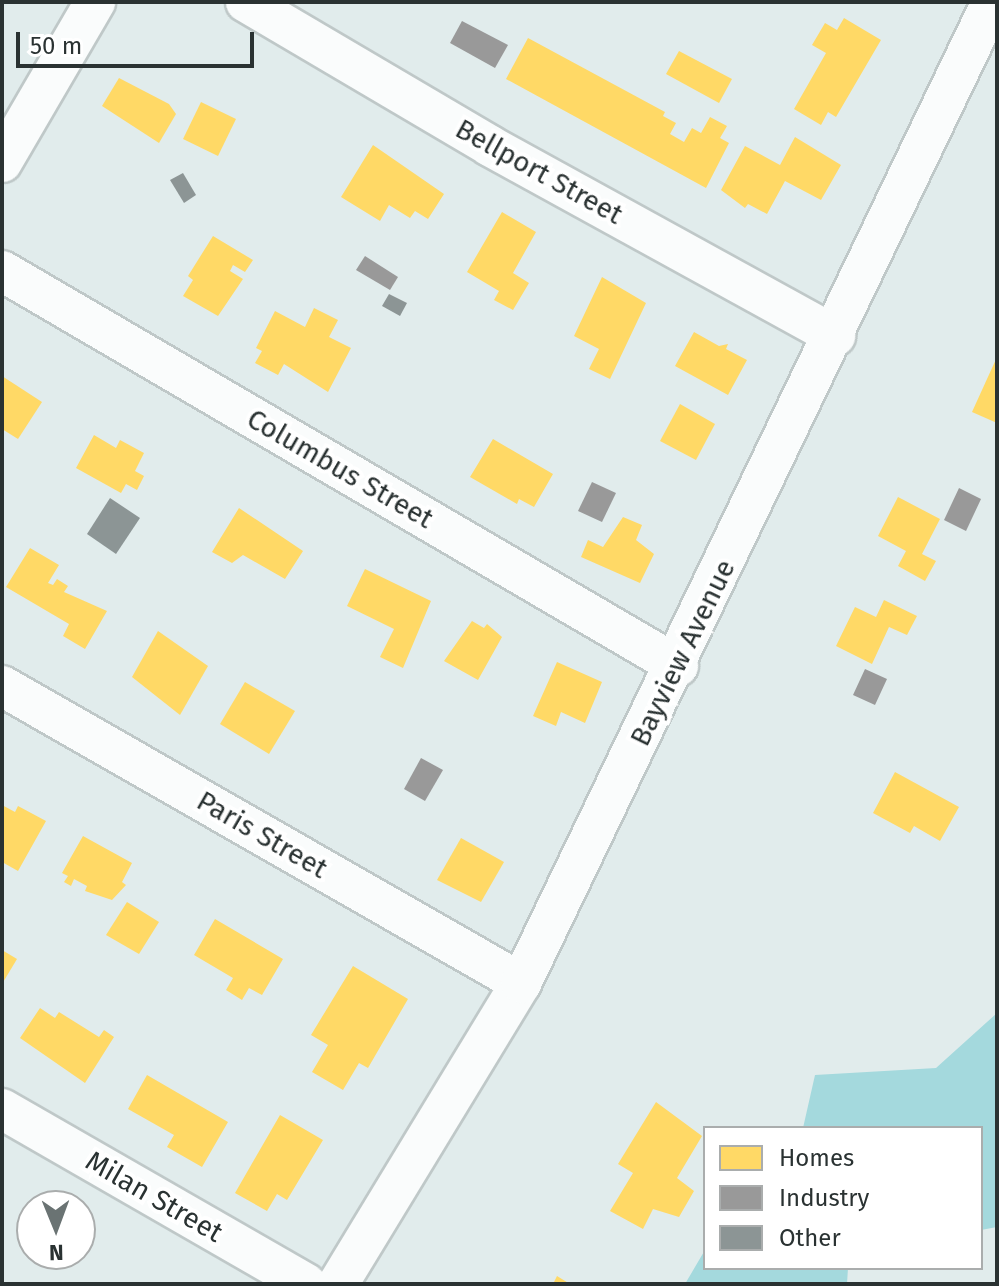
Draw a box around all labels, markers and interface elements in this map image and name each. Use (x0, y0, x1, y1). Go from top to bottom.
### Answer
scale bar (20, 16, 258, 66)
text: 50 m (30, 32, 82, 60)
street label: Bellport Street (450, 112, 628, 232)
street label: Columbus Street (241, 402, 439, 536)
street label: Bayview Avenue (623, 554, 743, 752)
street label: Paris Street (191, 784, 333, 886)
legend (703, 1126, 983, 1270)
street label: Milan Street (79, 1144, 229, 1250)
text: Homes (779, 1144, 854, 1172)
text: Industry (779, 1184, 869, 1212)
north arrow (16, 1190, 96, 1270)
text: Other (779, 1224, 841, 1252)
text: N (49, 1239, 64, 1266)

